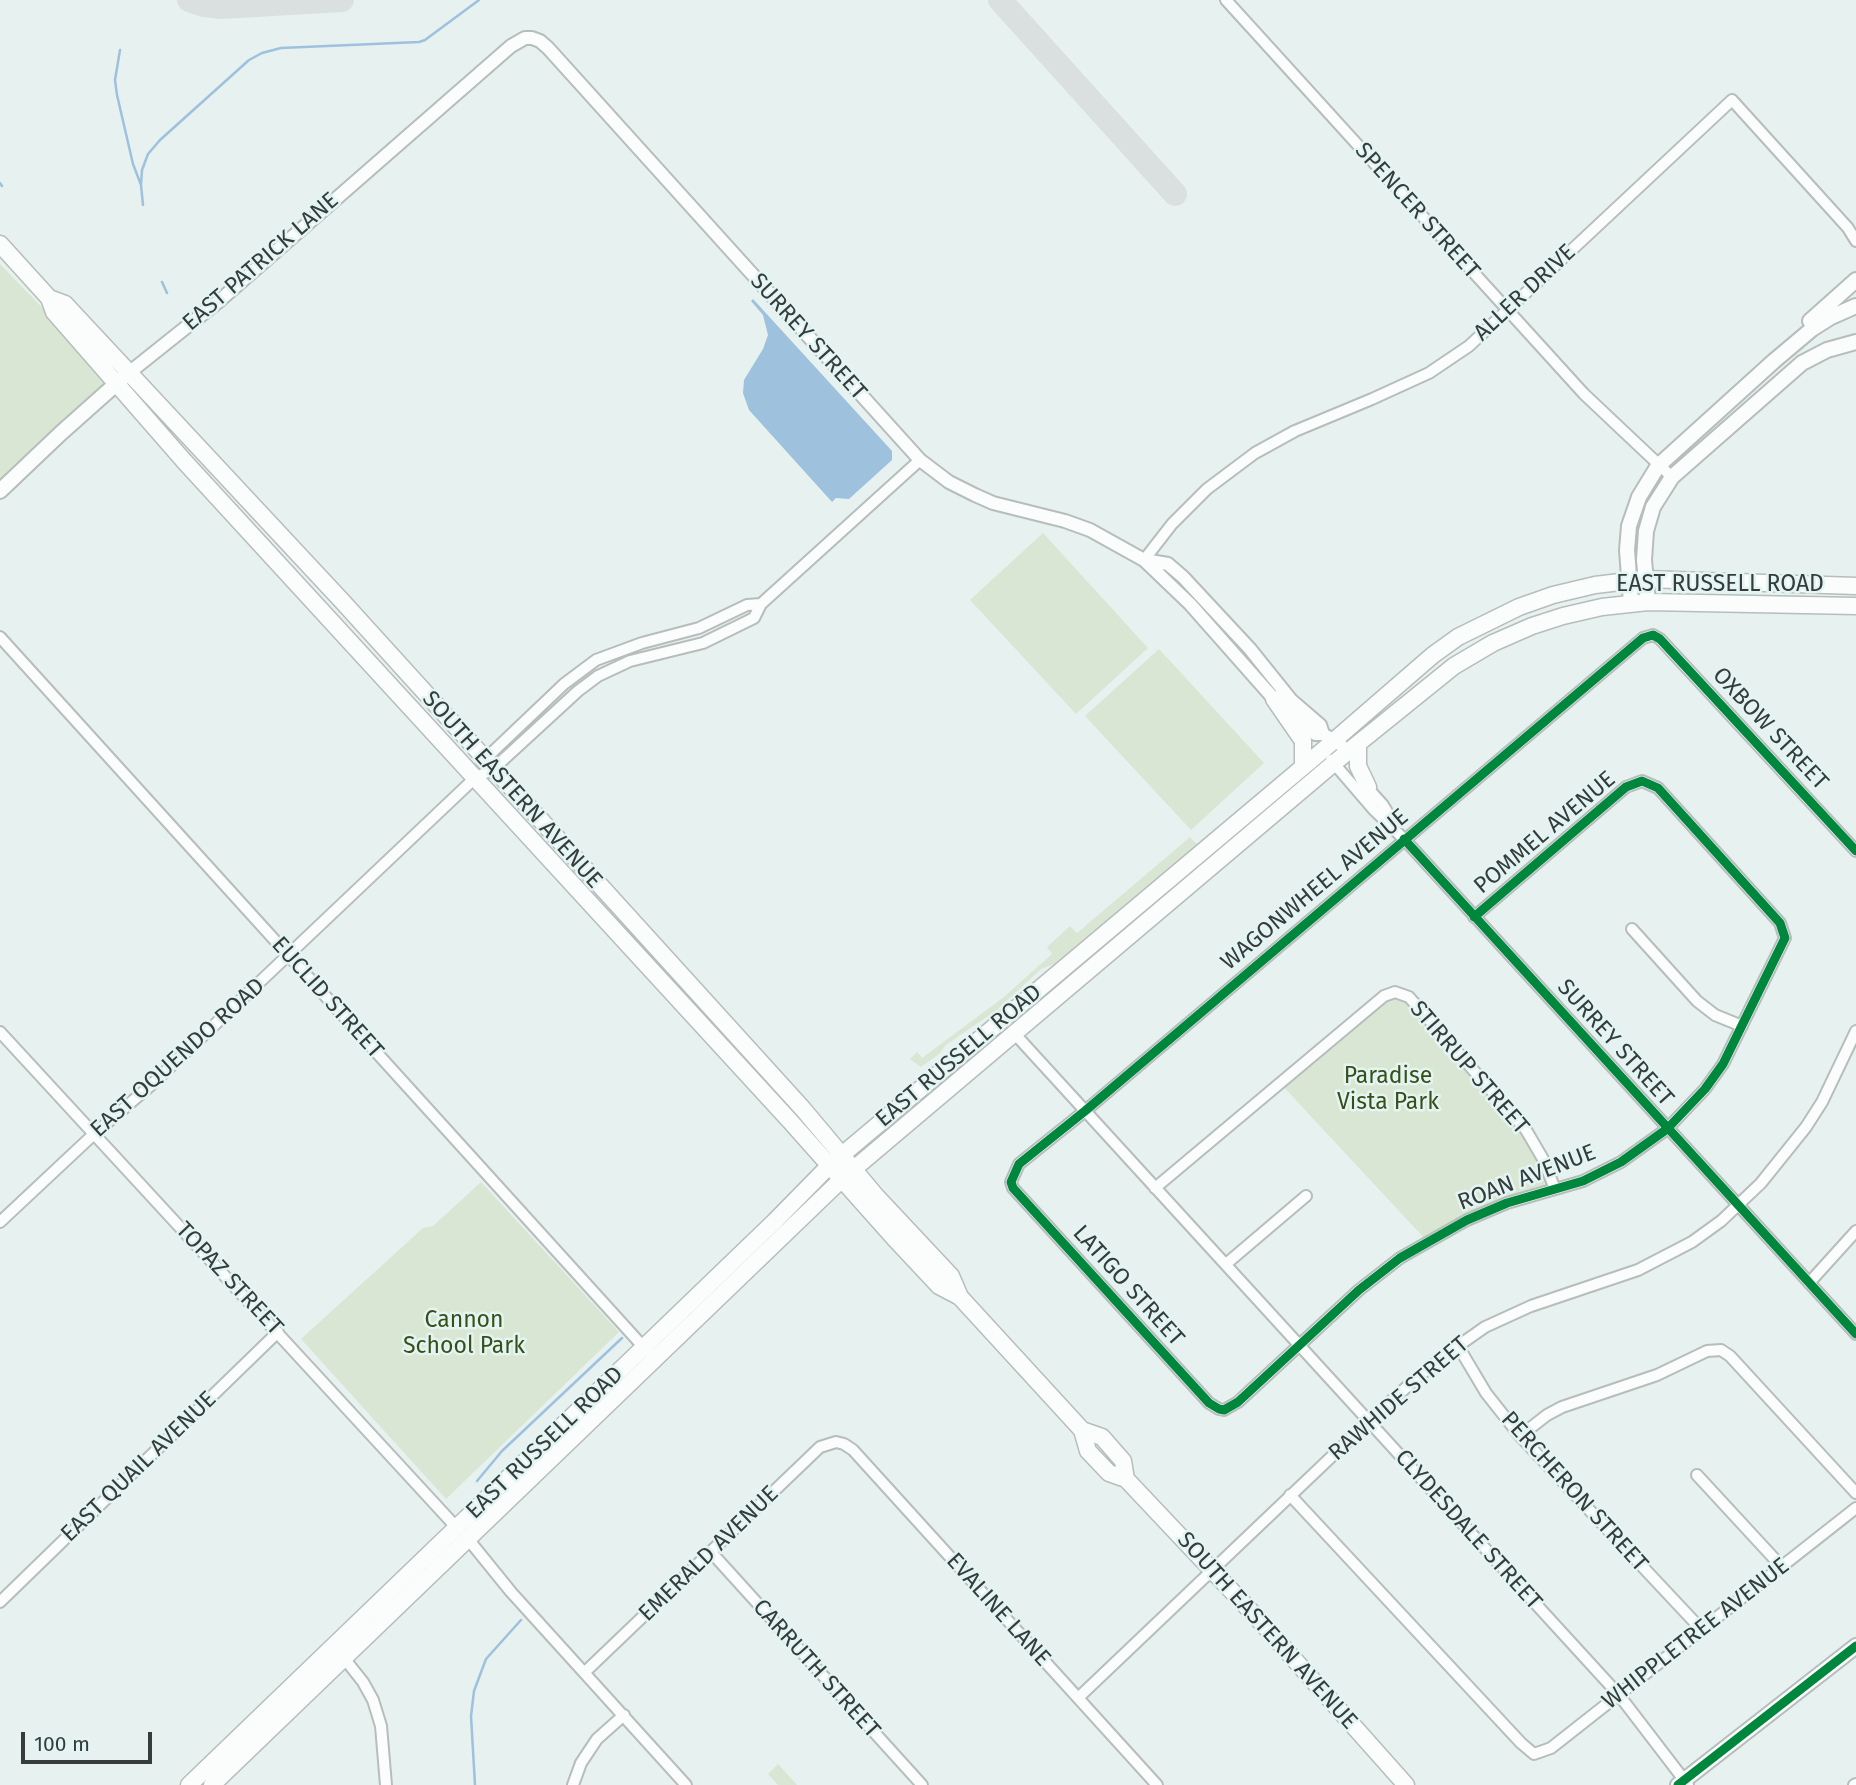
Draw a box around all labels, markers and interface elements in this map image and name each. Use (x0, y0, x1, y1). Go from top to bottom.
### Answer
street label: SPENCER STREET (1349, 137, 1485, 285)
street label: EAST PATRICK LANE (178, 187, 344, 337)
street label: ALLER DRIVE (1468, 239, 1582, 347)
street label: SURREY STREET (744, 268, 872, 406)
street label: EAST RUSSELL ROAD (1616, 571, 1824, 599)
street label: OXBOW STREET (1706, 662, 1834, 796)
street label: SOUTH EASTERN AVENUE (416, 686, 608, 894)
street label: POMMEL AVENUE (1469, 766, 1621, 900)
street label: WAGONWHEEL AVENUE (1216, 804, 1414, 976)
street label: EUCLID STREET (265, 932, 389, 1064)
street label: EAST OQUENDO ROAD (85, 973, 271, 1143)
street label: SURREY STREET (1551, 974, 1679, 1112)
street label: EAST RUSSELL ROAD (871, 979, 1047, 1133)
street label: STIRRUP STREET (1404, 996, 1534, 1140)
park label: Paradise Vista Park (1337, 1063, 1439, 1117)
street label: ROAN AVENUE (1454, 1139, 1600, 1217)
street label: TOPAZ STREET (170, 1217, 288, 1341)
street label: LATIGO STREET (1067, 1220, 1189, 1352)
park label: Cannon School Park (403, 1307, 525, 1361)
street label: RAWHIDE STREET (1324, 1331, 1474, 1467)
street label: EAST RUSSELL ROAD (461, 1361, 629, 1525)
street label: EAST QUAIL AVENUE (56, 1386, 222, 1548)
street label: PERCHERON STREET (1495, 1406, 1653, 1578)
street label: CLYDESDALE STREET (1389, 1444, 1547, 1616)
street label: EMERALD AVENUE (634, 1480, 784, 1628)
street label: SOUTH EASTERN AVENUE (1171, 1527, 1363, 1735)
street label: EVALINE LANE (940, 1548, 1056, 1672)
street label: WHIPPLETREE AVENUE (1597, 1552, 1795, 1716)
street label: CARRUTH STREET (747, 1594, 885, 1744)
scale bar (24, 1718, 156, 1762)
text: 100 m (34, 1731, 90, 1757)

